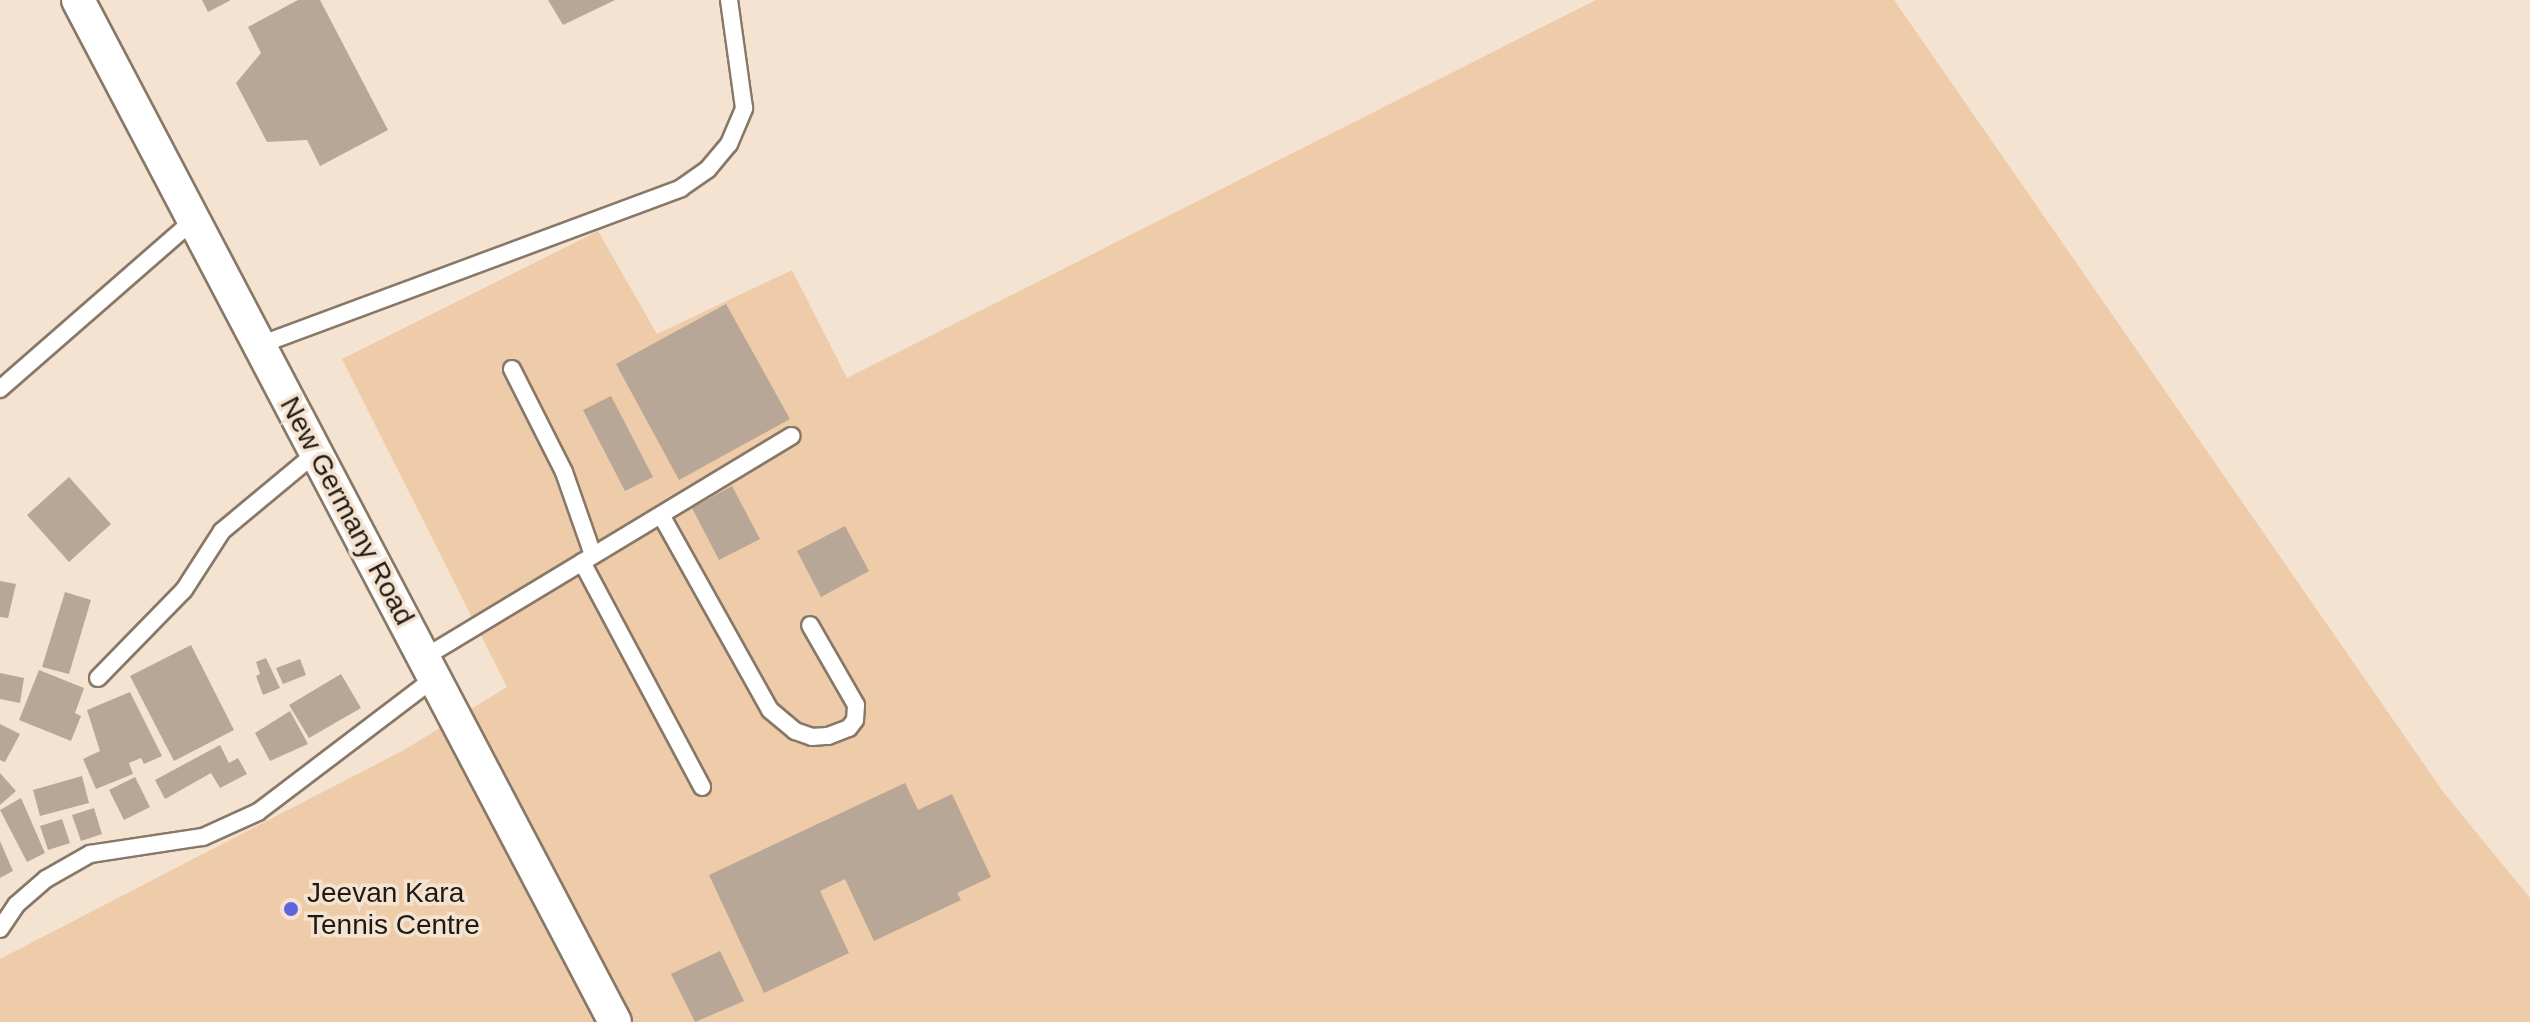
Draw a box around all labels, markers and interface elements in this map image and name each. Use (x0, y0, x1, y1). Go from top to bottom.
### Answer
street label: New Germany Road (273, 391, 421, 631)
place label: Jeevan Kara Tennis Centre (307, 876, 480, 942)
marker: Jeevan Kara Tennis Centre (282, 900, 300, 918)

